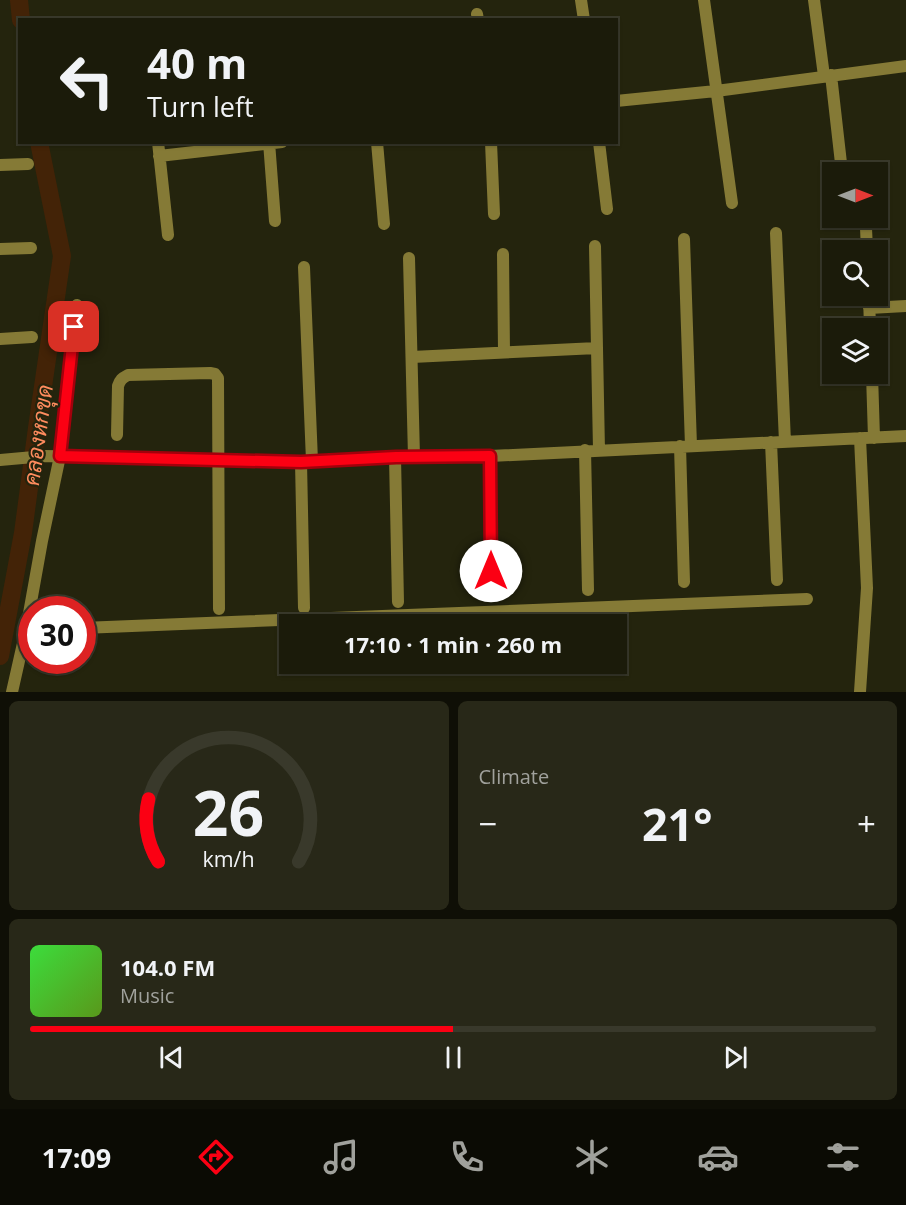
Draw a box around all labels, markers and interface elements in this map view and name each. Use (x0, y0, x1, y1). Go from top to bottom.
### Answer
text: 40 m (147, 34, 247, 91)
icon: left (48, 42, 126, 120)
text: Turn left (147, 88, 254, 125)
north arrow (822, 162, 888, 228)
map controls (822, 162, 888, 384)
button: search (822, 240, 888, 306)
pin (48, 301, 99, 352)
icon: arrive (57, 310, 90, 343)
button: layers (822, 318, 888, 384)
water label: คลองหกขุด (15, 383, 61, 488)
position arrow (459, 539, 523, 603)
speed limit sign: 30 (18, 596, 96, 674)
text: 17:10 · 1 min · 260 m (344, 629, 562, 659)
text: Climate (479, 763, 549, 790)
text: 26 (193, 769, 264, 854)
text: 21° (642, 793, 713, 854)
text: − (479, 801, 497, 846)
text: + (857, 801, 876, 846)
text: km/h (203, 845, 255, 874)
text: 104.0 FM (120, 952, 215, 982)
text: Music (120, 982, 174, 1009)
icon: previous (155, 1041, 188, 1074)
icon: pause (437, 1041, 470, 1074)
icon: next (719, 1041, 752, 1074)
icon: directions (195, 1136, 237, 1178)
icon: music (320, 1136, 362, 1178)
icon: phone (446, 1136, 488, 1178)
icon: climate (571, 1136, 613, 1178)
icon: car (697, 1136, 739, 1178)
icon: filters (822, 1136, 864, 1178)
text: 17:09 (42, 1139, 111, 1176)

